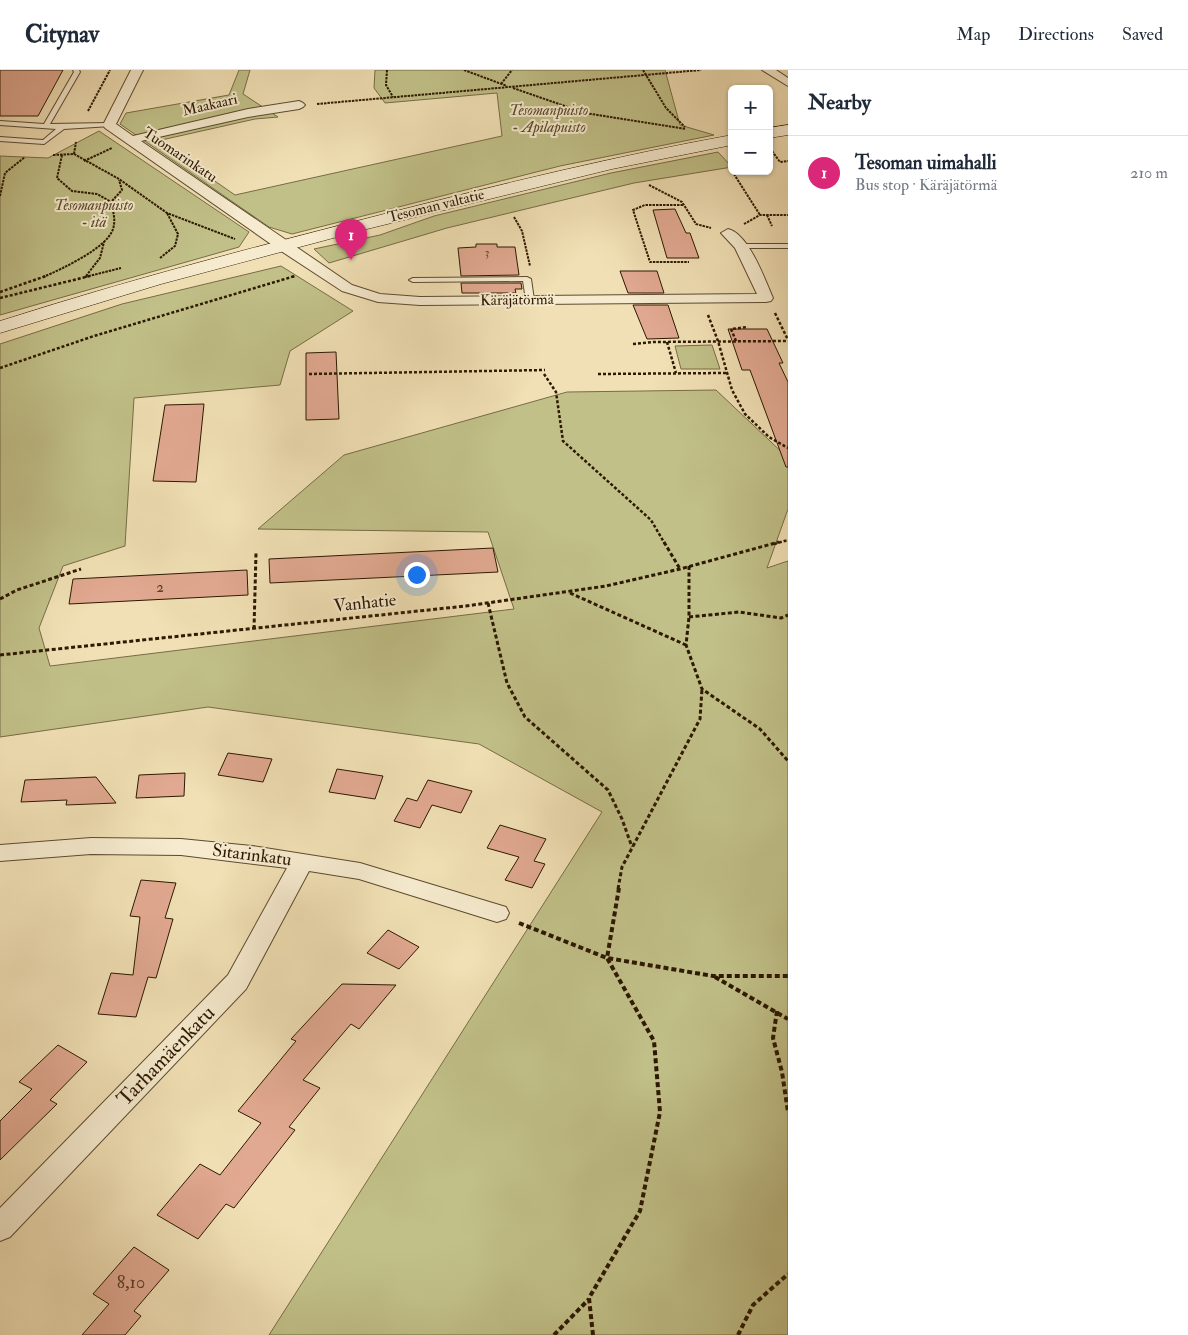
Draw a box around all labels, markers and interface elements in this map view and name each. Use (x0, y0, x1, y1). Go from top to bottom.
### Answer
text: Citynav (25, 19, 99, 50)
text: Map (957, 23, 990, 46)
text: Directions (1018, 23, 1094, 46)
text: Saved (1122, 23, 1163, 46)
map controls (728, 85, 773, 175)
button: + (728, 85, 773, 130)
street label: Maakaari (181, 89, 239, 121)
text: Nearby (808, 89, 871, 116)
park label: Tesomanpuisto - Apilapuisto (510, 101, 588, 137)
street label: Tuomarinkatu (139, 123, 221, 187)
button: − (728, 130, 773, 175)
text: Tesoman uimahalli (855, 151, 997, 175)
text: 1 (821, 163, 827, 183)
text: 210 m (1130, 163, 1168, 183)
text: Bus stop · Käräjätörmä (855, 175, 997, 195)
street label: Tesoman valtatie (386, 185, 486, 227)
park label: Tesomanpuisto - itä (55, 196, 133, 232)
pin: 1 (335, 219, 367, 260)
house number: 3 (485, 245, 489, 260)
street label: Käräjätörmä (480, 290, 555, 310)
your location (404, 562, 430, 588)
house number: 2 (156, 578, 164, 597)
street label: Vanhatie (333, 588, 398, 618)
street label: Sitarinkatu (211, 839, 293, 871)
street label: Tarhamäenkatu (111, 1000, 221, 1112)
house number: 8,10 (117, 1271, 145, 1294)

